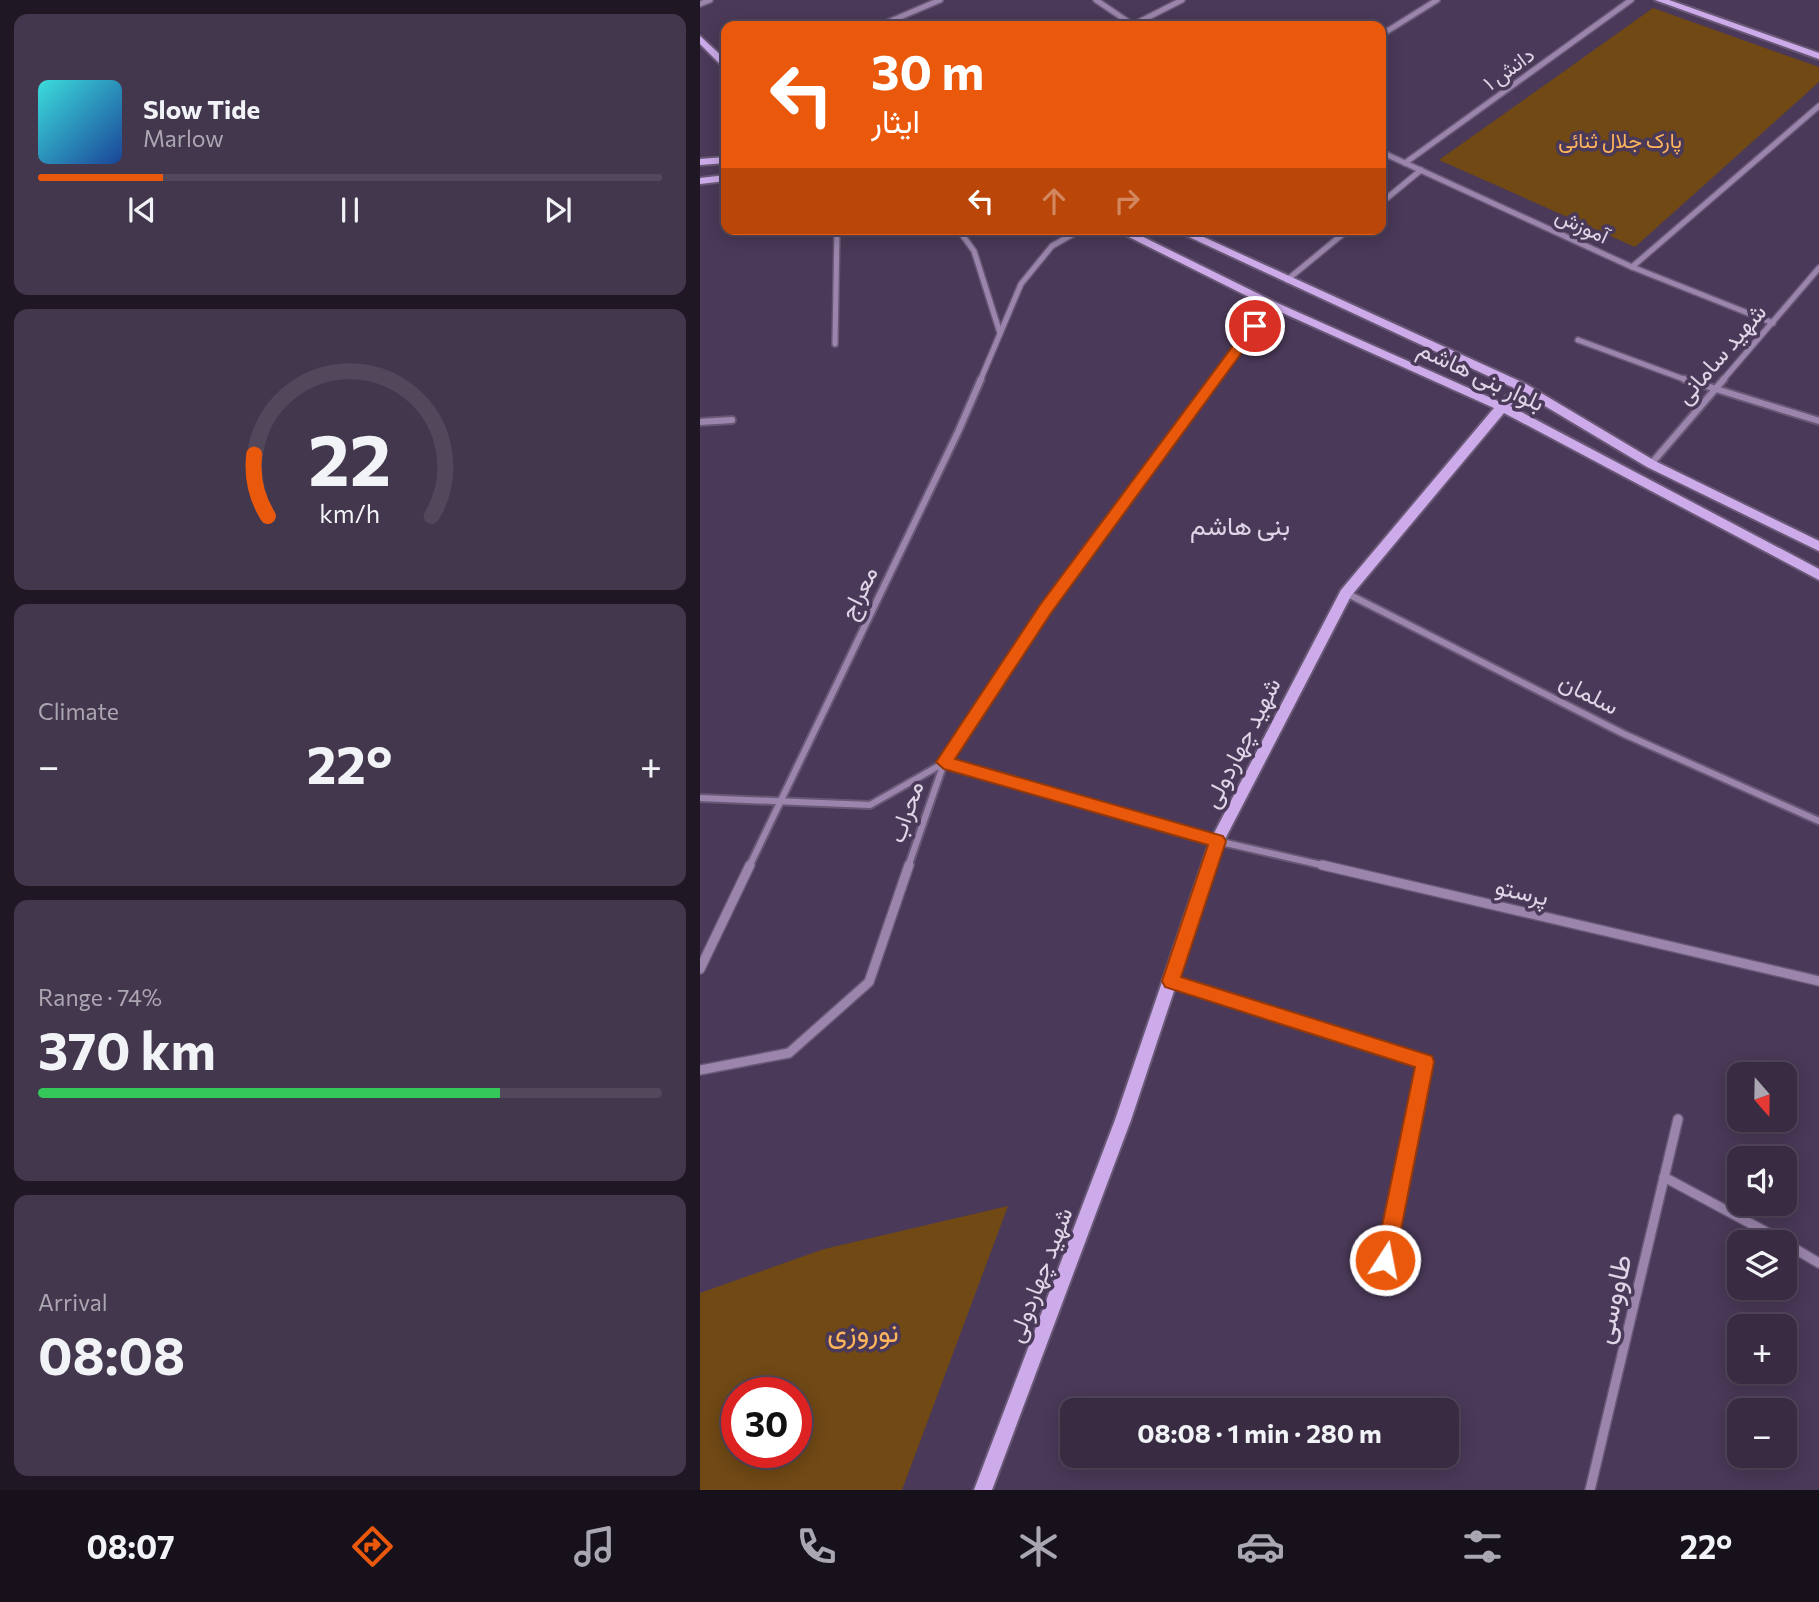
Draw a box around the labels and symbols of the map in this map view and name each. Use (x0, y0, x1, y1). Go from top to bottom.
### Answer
street label: دانش ۱ (1478, 41, 1539, 95)
park label: پارک جلال ثنائی (1558, 127, 1682, 155)
street label: آموزش (1551, 202, 1615, 250)
pin (1225, 296, 1285, 356)
street label: شهید سامانی (1668, 297, 1773, 411)
street label: بلوار بنی هاشم (1413, 333, 1549, 419)
district label: بنی هاشم (1190, 509, 1290, 543)
street label: معراج (832, 561, 886, 625)
street label: سلمان (1555, 665, 1624, 720)
street label: شهید چهاردولی (1195, 672, 1289, 814)
street label: محراب (881, 777, 930, 847)
street label: پرستو (1492, 870, 1552, 914)
north arrow (1727, 1062, 1797, 1132)
street label: شهید چهاردولی (1000, 1203, 1080, 1347)
position arrow (1348, 1223, 1422, 1297)
street label: طاووسی (1584, 1251, 1640, 1347)
park label: نوروزی (827, 1314, 899, 1350)
speed limit sign: 30 (721, 1377, 812, 1468)

